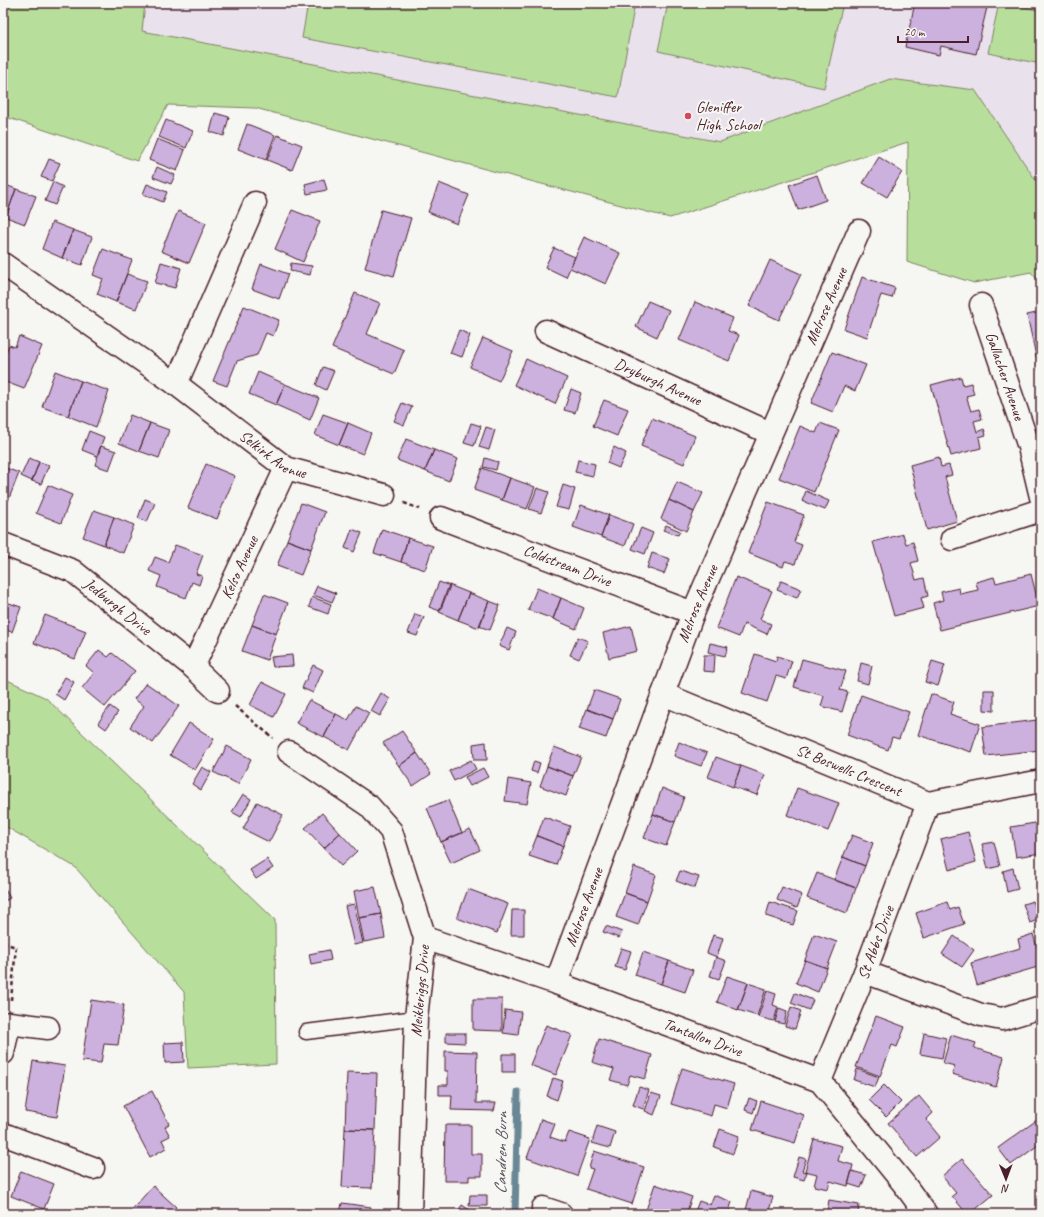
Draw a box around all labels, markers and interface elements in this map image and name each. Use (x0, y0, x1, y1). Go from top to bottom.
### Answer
scale bar (898, 18, 968, 44)
text: 20 m (904, 24, 926, 40)
place label: Gleniffer High School (696, 97, 763, 135)
marker: Gleniffer High School (683, 111, 693, 121)
street label: Melrose Avenue (801, 263, 853, 348)
street label: Gallacher Avenue (981, 329, 1030, 424)
street label: Dryburgh Avenue (612, 354, 706, 411)
street label: Selkirk Avenue (235, 426, 310, 484)
street label: Kelso Avenue (216, 531, 264, 602)
street label: Coldstream Drive (521, 540, 616, 592)
street label: Melrose Avenue (673, 560, 723, 645)
street label: Jedburgh Drive (79, 573, 157, 641)
street label: St Boswells Crescent (793, 740, 906, 802)
street label: Melrose Avenue (560, 863, 608, 949)
street label: St Abbs Drive (853, 902, 899, 983)
street label: Meikleriggs Drive (406, 943, 434, 1038)
street label: Tantallon Drive (660, 1014, 747, 1062)
water label: Candren Burn (490, 1109, 512, 1194)
north arrow (986, 1159, 1026, 1199)
text: N (1000, 1182, 1010, 1196)

